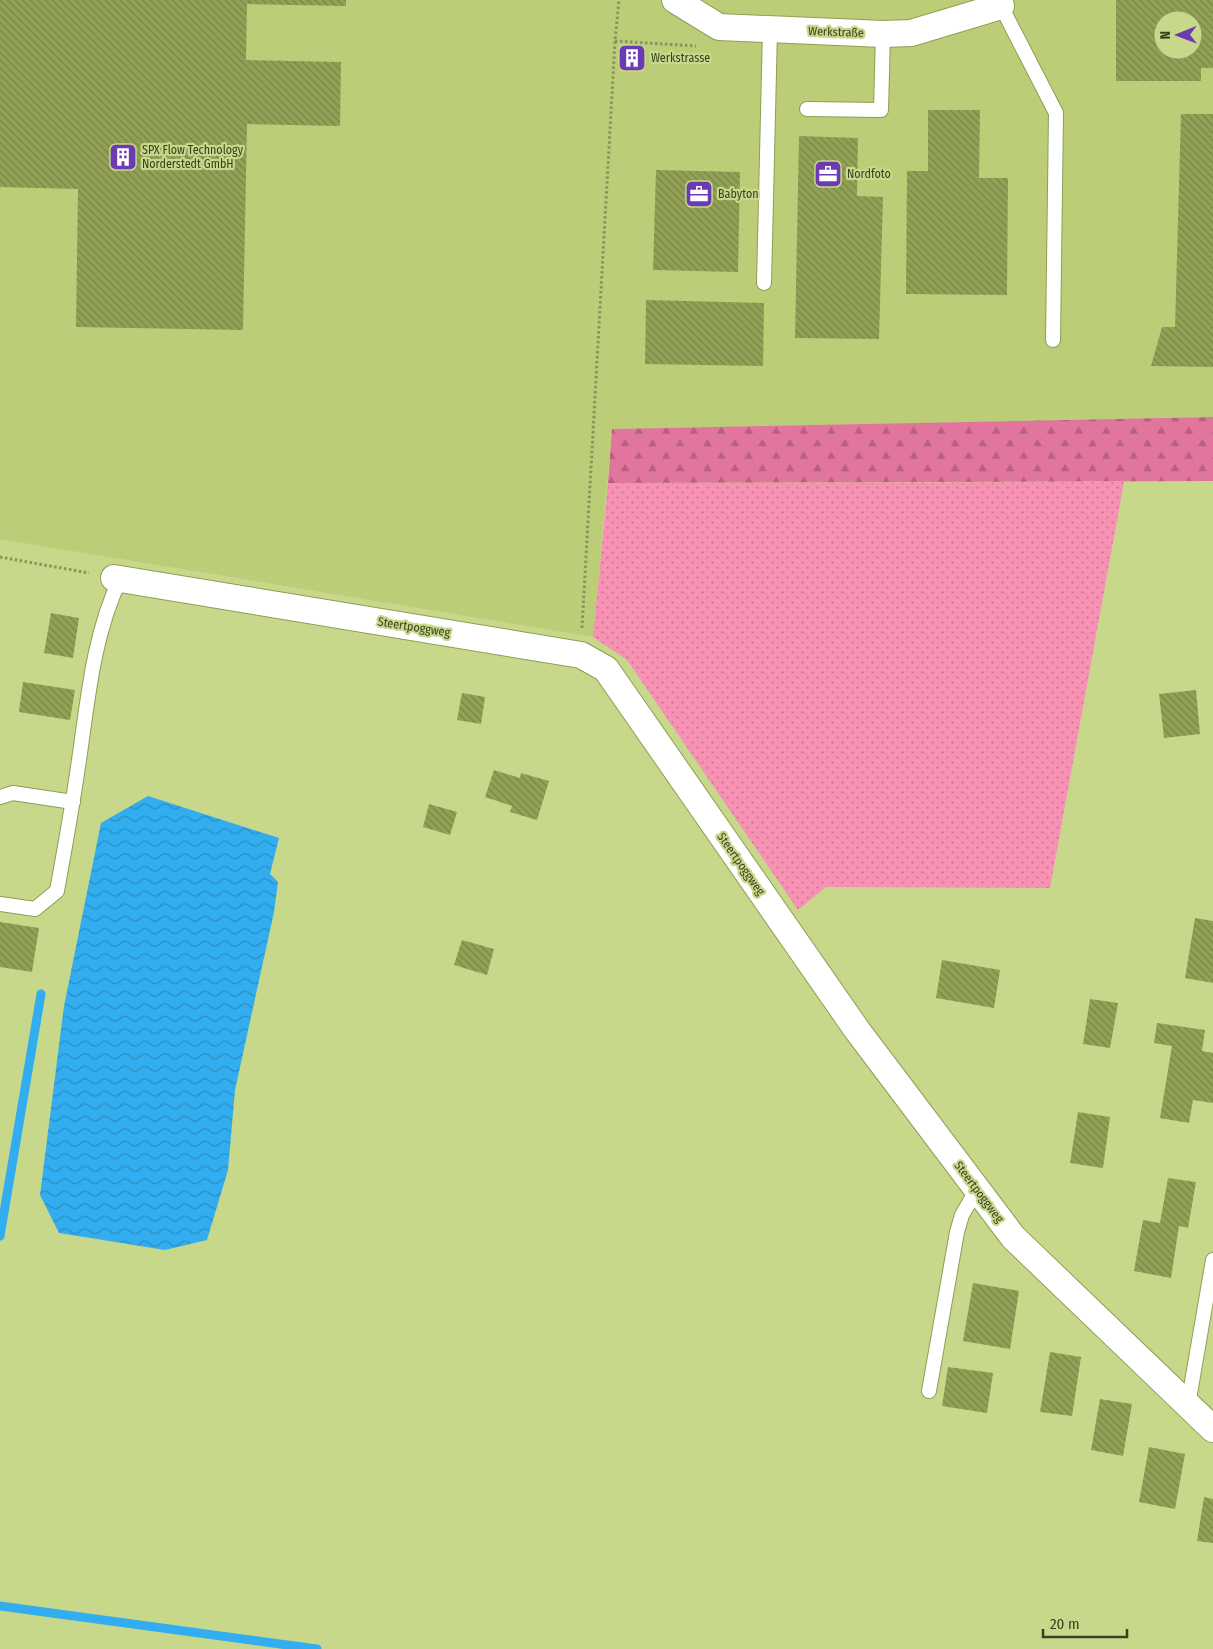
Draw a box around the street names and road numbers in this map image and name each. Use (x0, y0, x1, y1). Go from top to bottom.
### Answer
street label: Werkstraße (808, 24, 864, 40)
street label: Steertpoggweg (377, 614, 452, 640)
street label: Steertpoggweg (714, 830, 768, 898)
street label: Steertpoggweg (951, 1159, 1007, 1226)

